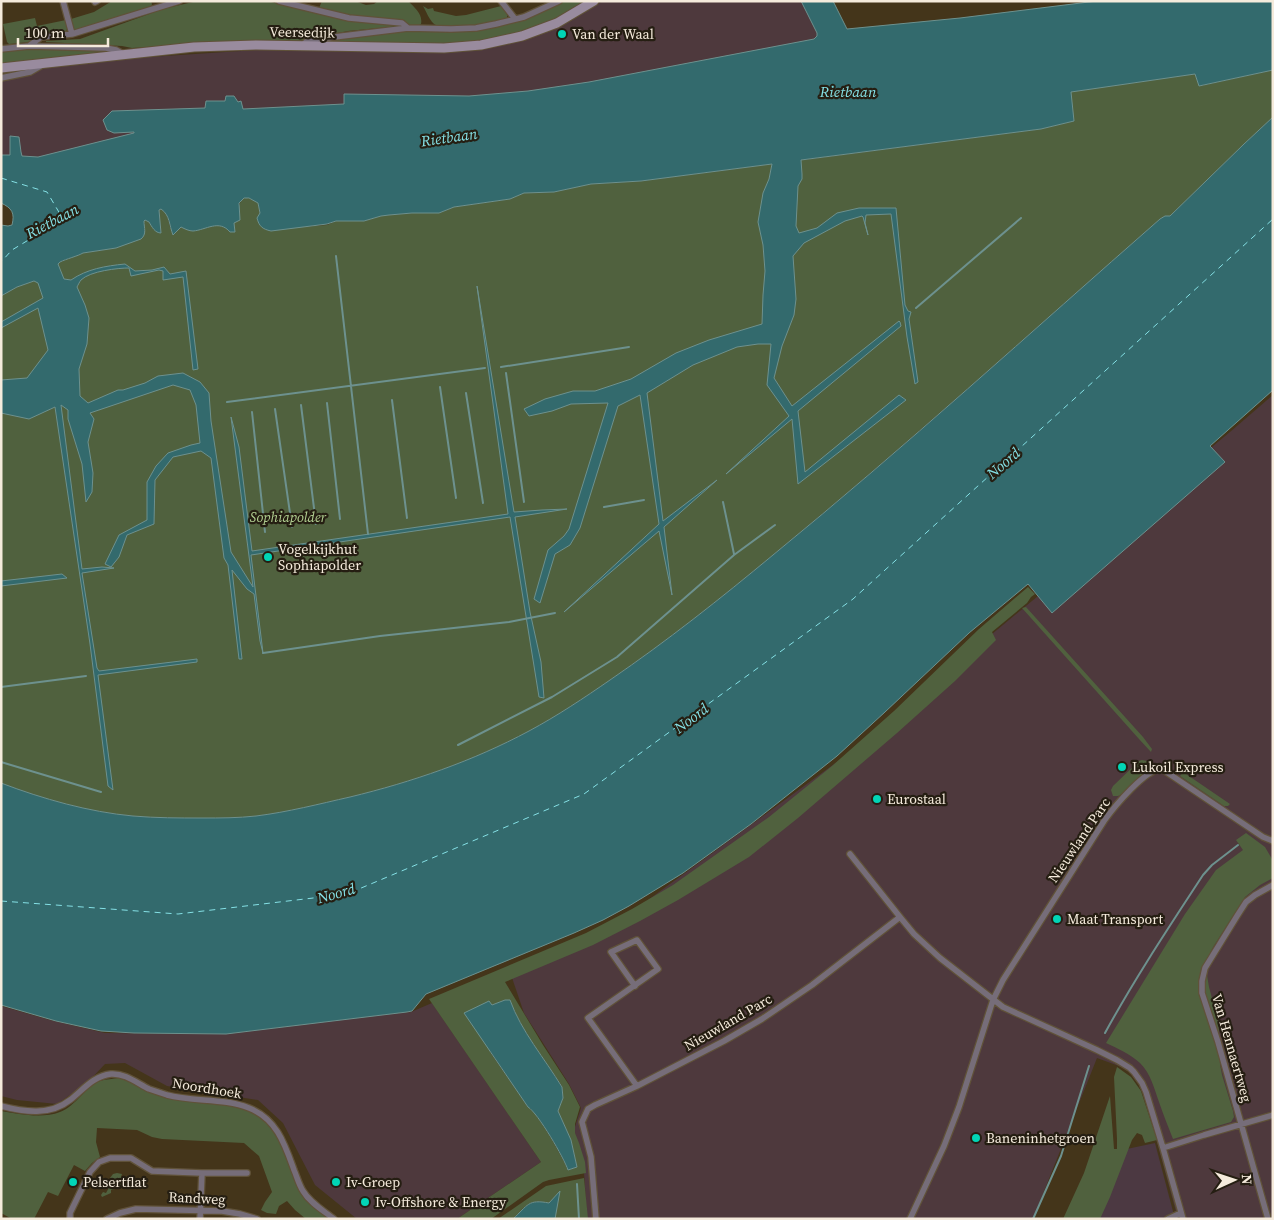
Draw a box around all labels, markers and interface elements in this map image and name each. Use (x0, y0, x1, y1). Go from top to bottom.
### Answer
scale bar (18, 15, 108, 47)
street label: Veersedijk (269, 21, 335, 43)
text: 100 m (25, 22, 65, 43)
place label: Van der Waal (572, 24, 654, 44)
marker: Van der Waal (556, 28, 568, 40)
water label: Rietbaan (819, 81, 877, 102)
water label: Rietbaan (418, 123, 479, 151)
water label: Rietbaan (21, 198, 82, 244)
water label: Noord (981, 442, 1024, 484)
park label: Sophiapolder (250, 507, 327, 527)
place label: Vogelkijkhut Sophiapolder (278, 539, 361, 575)
marker: Vogelkijkhut Sophiapolder (262, 551, 274, 563)
water label: Noord (669, 698, 713, 739)
place label: Lukoil Express (1132, 757, 1224, 777)
marker: Lukoil Express (1116, 761, 1128, 773)
place label: Eurostaal (887, 789, 946, 809)
marker: Eurostaal (871, 793, 883, 805)
street label: Nieuwland Parc (1043, 793, 1115, 886)
water label: Noord (314, 878, 357, 909)
place label: Maat Transport (1067, 909, 1163, 929)
marker: Maat Transport (1051, 913, 1063, 925)
street label: Nieuwland Parc (680, 989, 776, 1055)
street label: Van Hennaertweg (1207, 991, 1257, 1105)
street label: Noordhoek (171, 1073, 243, 1103)
place label: Baneninhetgroen (986, 1128, 1096, 1148)
marker: Baneninhetgroen (970, 1132, 982, 1144)
north arrow (1209, 1155, 1259, 1205)
place label: Pelsertflat (83, 1172, 147, 1192)
place label: Iv-Groep (346, 1172, 400, 1192)
text: N (1237, 1174, 1257, 1185)
marker: Pelsertflat (67, 1176, 79, 1188)
marker: Iv-Groep (330, 1176, 342, 1188)
street label: Randweg (168, 1187, 226, 1209)
place label: Iv-Offshore & Energy (375, 1192, 507, 1212)
marker: Iv-Offshore & Energy (359, 1196, 371, 1208)

